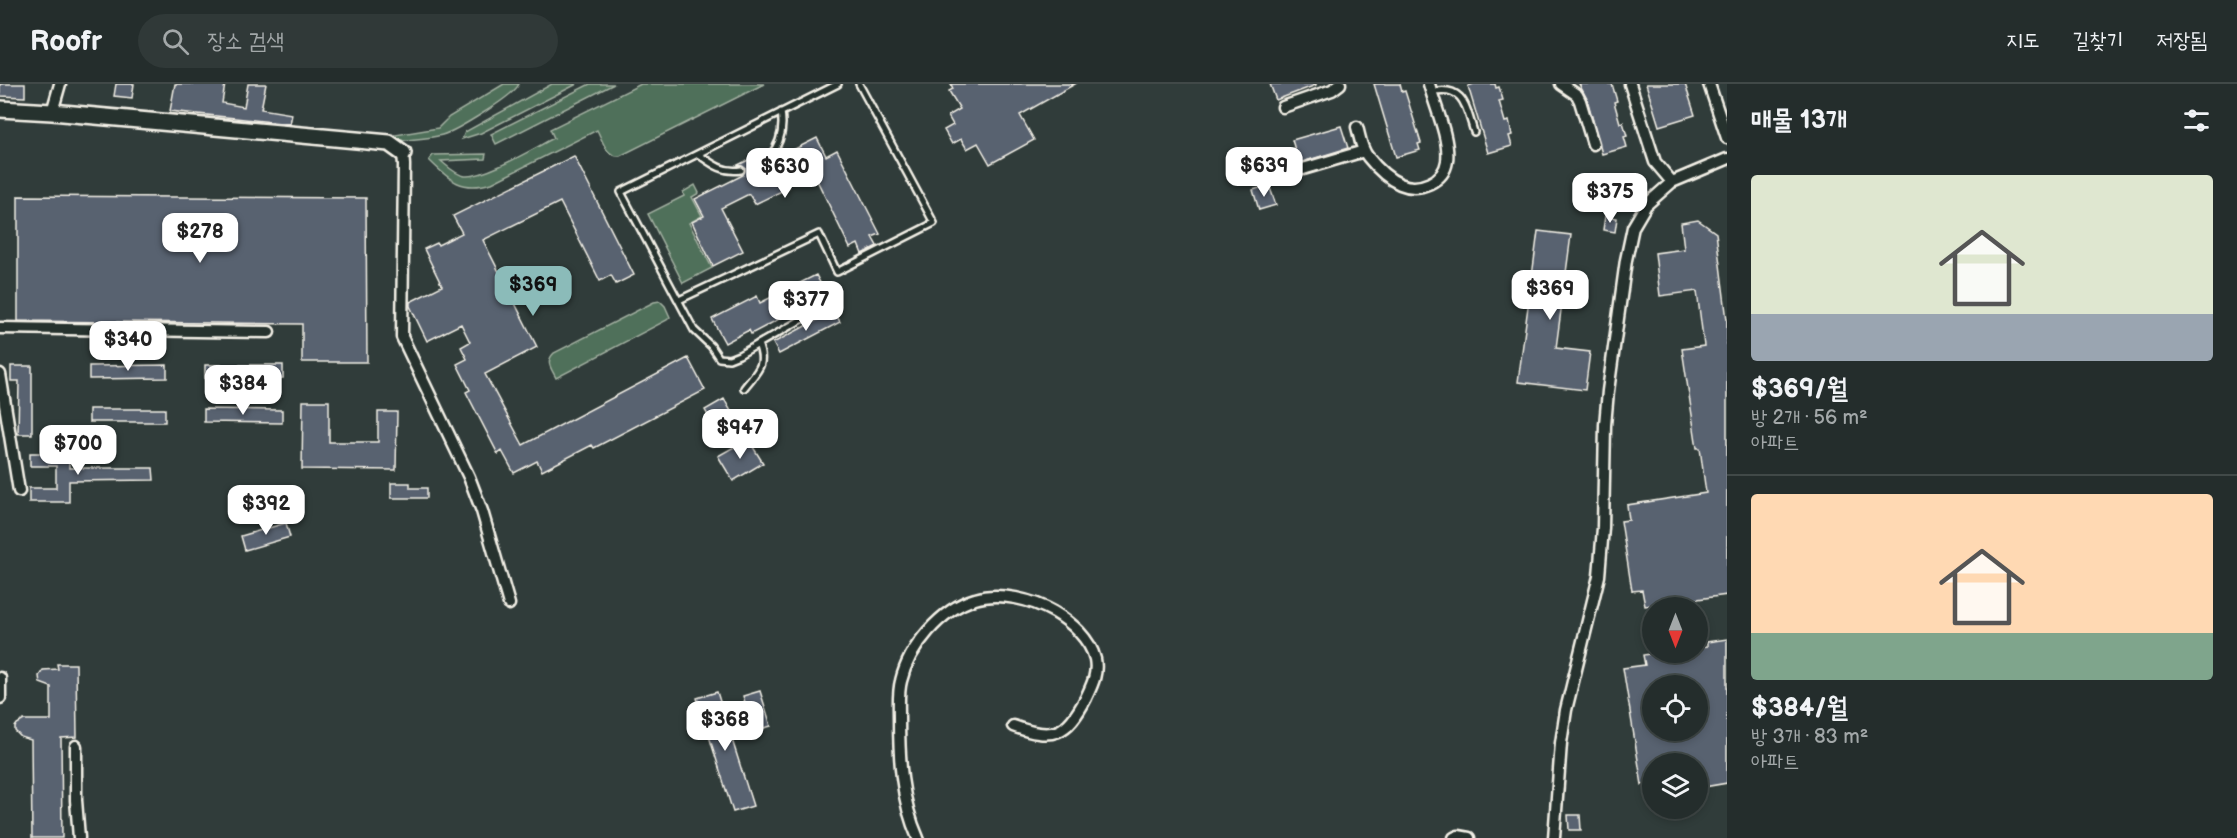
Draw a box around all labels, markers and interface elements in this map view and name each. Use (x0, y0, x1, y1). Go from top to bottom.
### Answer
search box (138, 14, 558, 68)
text: Roofr (30, 25, 102, 58)
icon: search (159, 25, 192, 58)
text: 장소 검색 (207, 28, 284, 55)
text: 지도 (2006, 28, 2040, 53)
text: 길찾기 (2073, 28, 2123, 53)
text: 저장됨 (2156, 28, 2207, 53)
icon: filters (2180, 104, 2213, 137)
text: 매물 13개 (1751, 105, 1847, 136)
pin: $639 (1228, 147, 1300, 198)
pin: $630 (749, 148, 821, 199)
text: $639 (1240, 154, 1288, 178)
text: $630 (760, 155, 810, 179)
pin: $375 (1574, 173, 1646, 224)
text: $375 (1586, 180, 1634, 204)
pin: $278 (164, 213, 236, 264)
icon: home (1928, 214, 2036, 322)
text: $278 (176, 220, 224, 244)
pin: $369 (497, 266, 569, 317)
pin: $369 (1514, 270, 1586, 321)
text: $369 (509, 273, 557, 297)
text: $369 (1526, 277, 1574, 301)
pin: $377 (770, 281, 842, 332)
text: $377 (783, 288, 829, 312)
pin: $340 (92, 321, 164, 372)
text: $340 (103, 328, 153, 352)
pin: $384 (207, 365, 279, 416)
text: $384 (219, 372, 267, 396)
text: $369/월 (1751, 374, 1848, 405)
text: 방 2개 · 56 m² (1751, 406, 1868, 430)
pin: $947 (704, 409, 776, 460)
text: $947 (716, 416, 764, 440)
pin: $700 (42, 425, 114, 476)
text: 아파트 (1751, 431, 1799, 455)
text: $700 (53, 432, 103, 456)
pin: $392 (230, 485, 302, 536)
text: $392 (242, 492, 290, 516)
icon: home (1928, 533, 2036, 641)
north arrow (1642, 597, 1708, 663)
map controls (1642, 597, 1708, 819)
button: locate (1642, 675, 1708, 741)
text: $384/월 (1751, 693, 1848, 724)
pin: $368 (689, 701, 761, 752)
text: $368 (701, 708, 750, 732)
text: 방 3개 · 83 m² (1751, 725, 1868, 749)
text: 아파트 (1751, 750, 1799, 774)
button: layers (1642, 753, 1708, 819)

